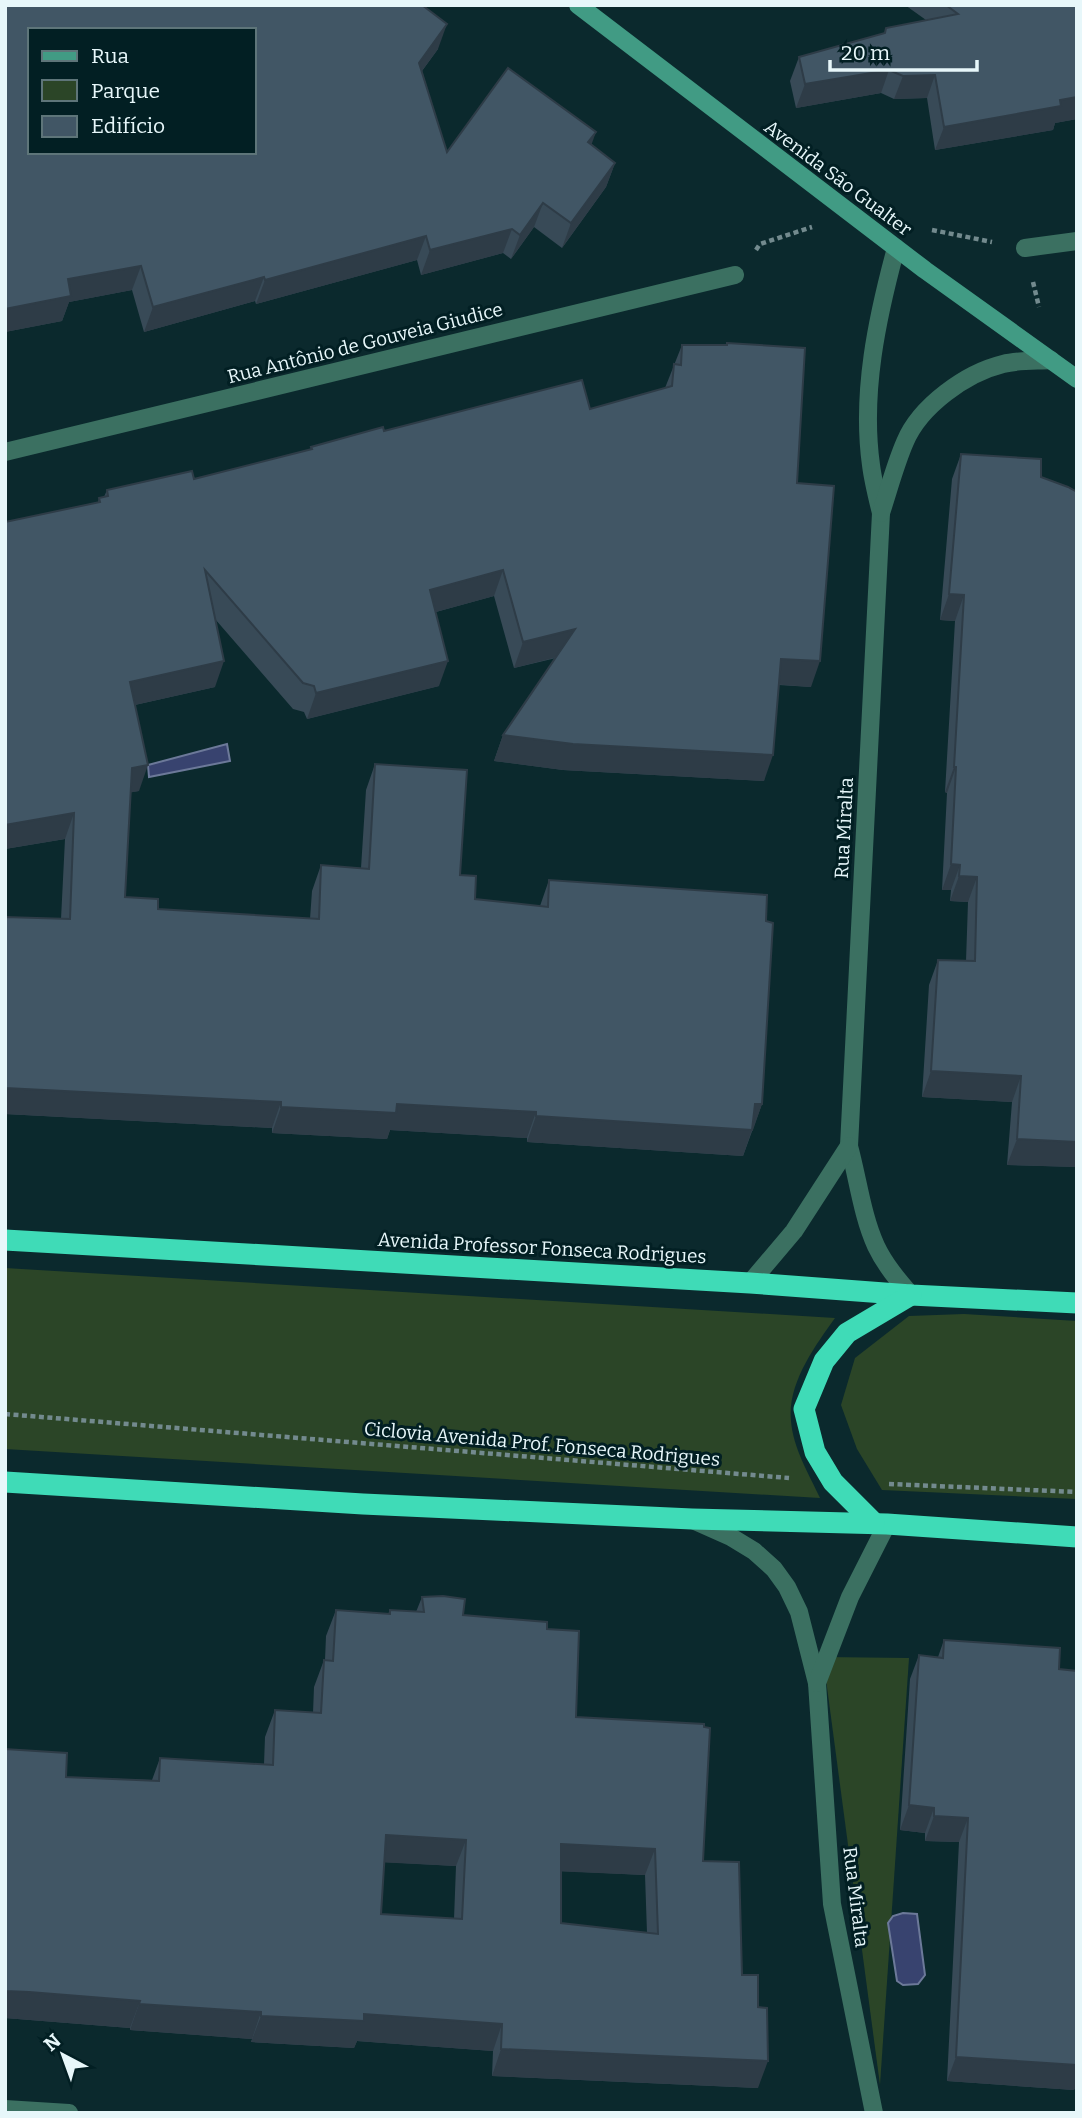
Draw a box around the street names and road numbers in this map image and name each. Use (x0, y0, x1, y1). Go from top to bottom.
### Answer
street label: Avenida São Gualter (760, 115, 917, 241)
street label: Rua Antônio de Gouveia Giudice (225, 298, 505, 388)
street label: Rua Miralta (830, 776, 858, 879)
street label: Avenida Professor Fonseca Rodrigues (377, 1228, 707, 1268)
street label: Ciclovia Avenida Prof. Fonseca Rodrigues (363, 1417, 721, 1471)
street label: Rua Miralta (838, 1845, 874, 1949)

